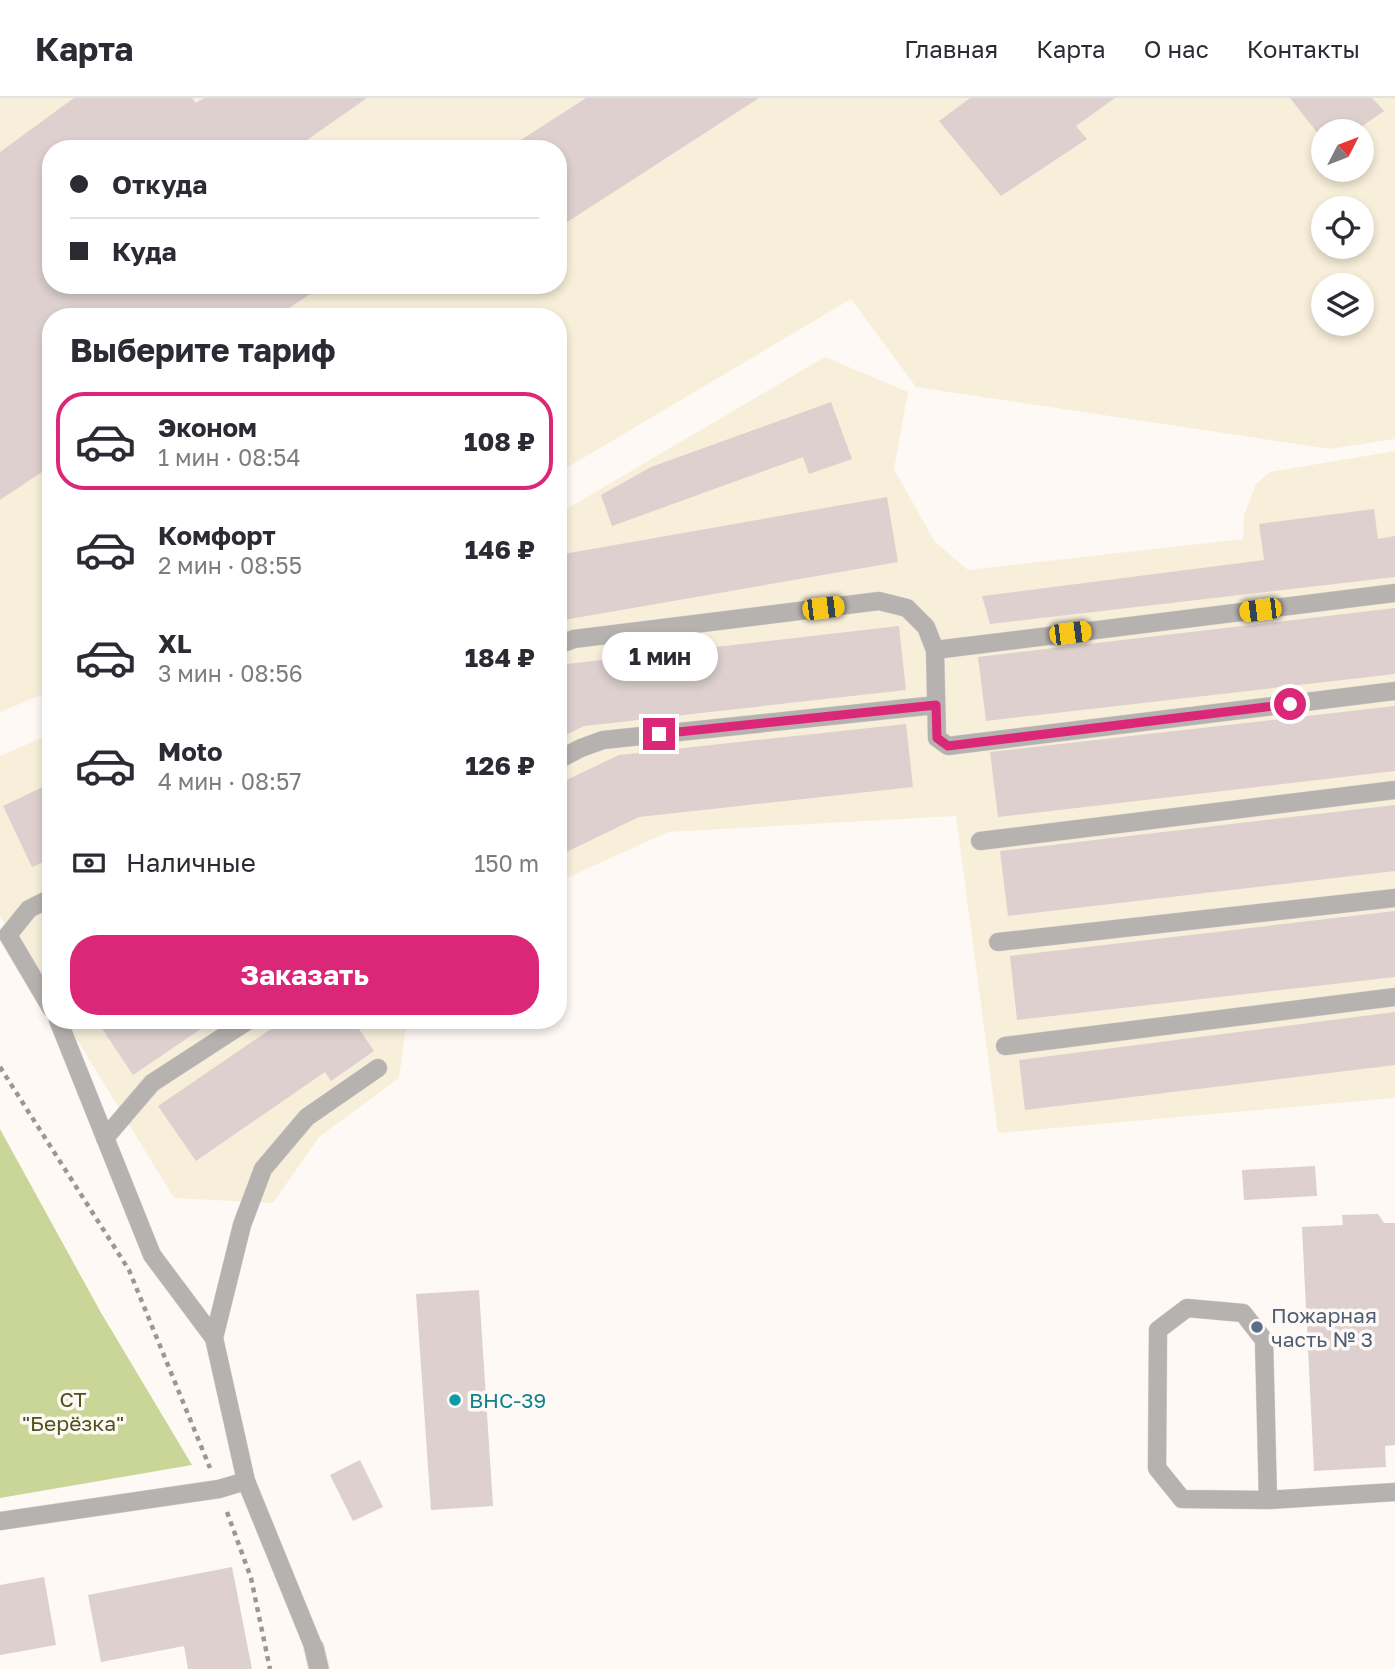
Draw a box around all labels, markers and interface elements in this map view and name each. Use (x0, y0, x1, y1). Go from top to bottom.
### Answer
text: Карта (35, 29, 134, 68)
text: Главная (904, 34, 998, 63)
text: Карта (1036, 34, 1106, 63)
text: О нас (1144, 34, 1209, 63)
text: Контакты (1247, 34, 1360, 63)
north arrow (1311, 119, 1374, 182)
map controls (1311, 119, 1374, 336)
text: Откуда (112, 169, 207, 200)
button: locate (1311, 196, 1374, 259)
text: Куда (112, 236, 177, 267)
button: layers (1311, 273, 1374, 336)
text: Выберите тариф (70, 331, 336, 369)
icon: car (74, 410, 137, 473)
text: Эконом (158, 412, 257, 443)
text: 108 ₽ (464, 426, 535, 457)
text: 1 мин · 08:54 (158, 443, 301, 471)
icon: car (74, 518, 137, 581)
text: Комфорт (158, 520, 276, 551)
text: 146 ₽ (465, 534, 535, 565)
text: 2 мин · 08:55 (158, 551, 302, 579)
car (801, 595, 846, 621)
car (1238, 597, 1283, 623)
car (1048, 620, 1093, 646)
icon: car (74, 626, 137, 689)
text: XL (158, 628, 192, 659)
callout: 1 мин (601, 632, 717, 682)
text: 184 ₽ (465, 642, 535, 673)
text: 1 мин (629, 642, 691, 670)
text: 3 мин · 08:56 (158, 659, 303, 687)
route start (1274, 688, 1306, 720)
route end (643, 718, 675, 750)
icon: car (74, 734, 137, 797)
text: Moto (158, 736, 223, 767)
text: 126 ₽ (465, 750, 535, 781)
text: 4 мин · 08:57 (158, 767, 302, 795)
icon: cash (70, 844, 108, 882)
text: Наличные (126, 847, 256, 878)
text: 150 m (474, 849, 539, 877)
button: Заказать (70, 935, 539, 1015)
place label: Пожарная часть № 3 (1271, 1302, 1377, 1352)
marker: Пожарная часть № 3 (1249, 1319, 1265, 1335)
park label: СТ "Берёзка" (22, 1386, 124, 1436)
place label: ВНС-39 (469, 1387, 546, 1413)
marker: ВНС-39 (447, 1392, 463, 1408)

